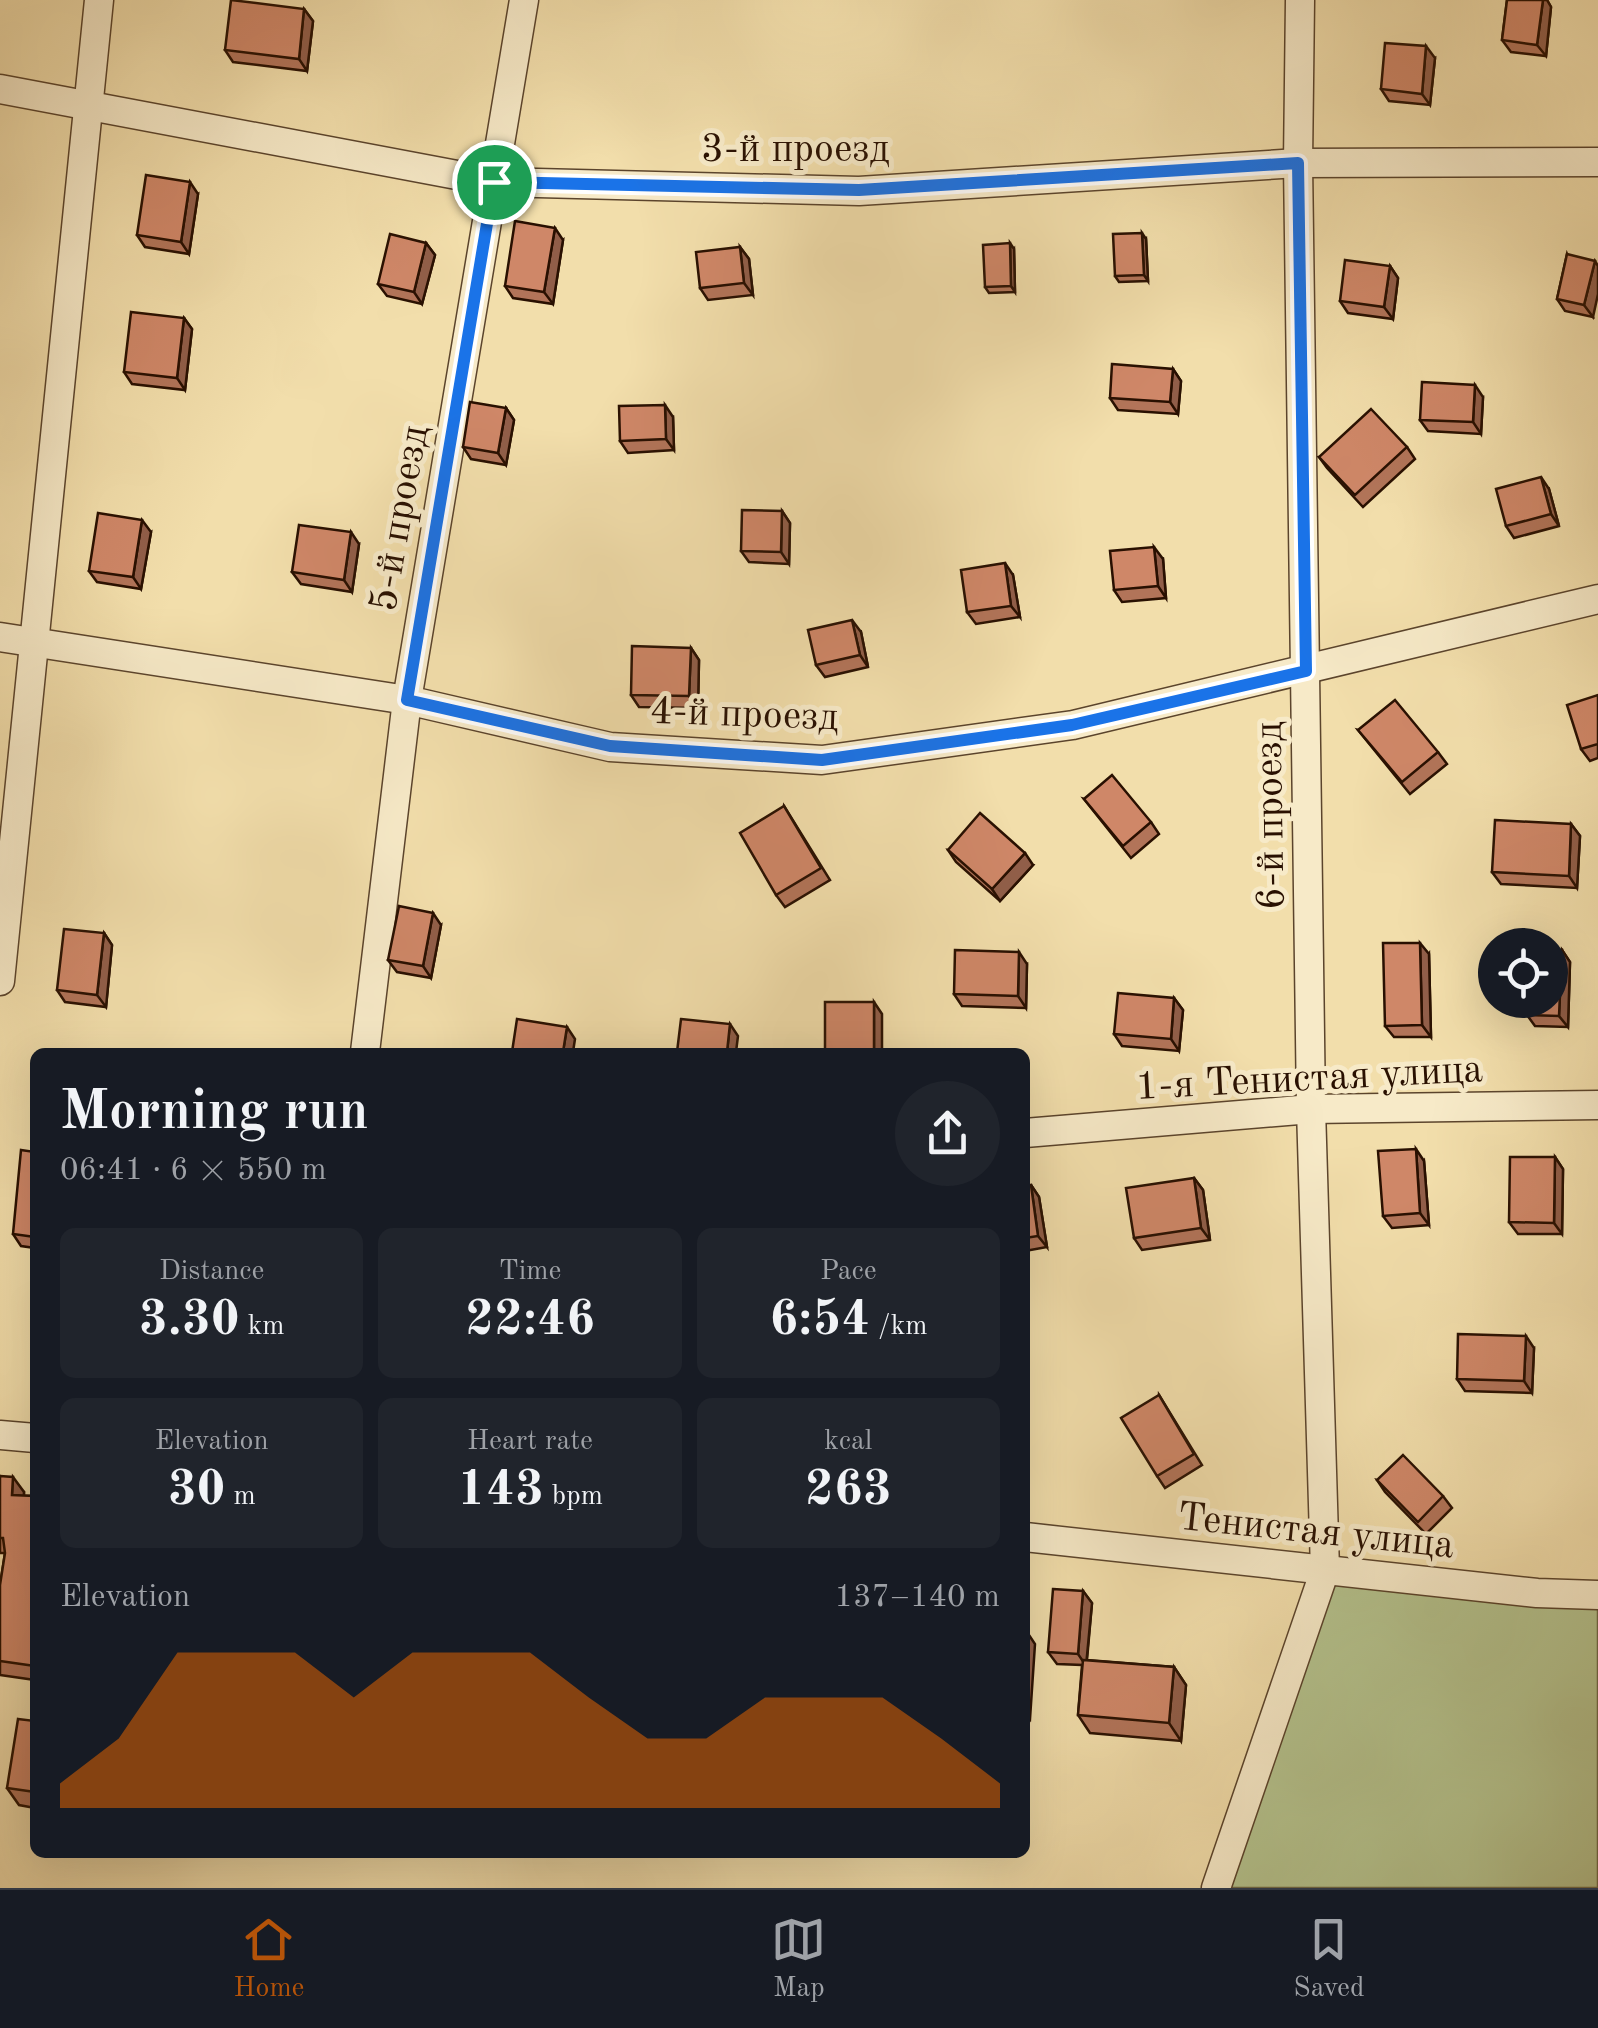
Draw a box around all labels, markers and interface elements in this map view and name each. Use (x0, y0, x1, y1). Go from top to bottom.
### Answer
street label: 3-й проезд (701, 131, 890, 171)
pin (452, 140, 537, 225)
icon: arrive (467, 155, 522, 210)
street label: 5-й проезд (365, 422, 437, 615)
street label: 4-й проезд (649, 693, 839, 739)
street label: 6-й проезд (1250, 721, 1294, 911)
map controls (1478, 928, 1568, 1018)
button: locate (1478, 928, 1568, 1018)
street label: 1-я Тенистая улица (1134, 1051, 1484, 1109)
button: share (895, 1081, 1000, 1186)
text: Morning run (60, 1086, 369, 1141)
text: 06:41 · 6 × 550 m (60, 1155, 327, 1187)
text: Distance (159, 1258, 264, 1286)
text: Time (499, 1258, 561, 1286)
text: Pace (820, 1258, 877, 1286)
text: 3.30 (139, 1296, 240, 1346)
text: 22:46 (465, 1296, 595, 1346)
text: 6:54 (769, 1296, 870, 1346)
text: km (240, 1313, 284, 1341)
text: /km (870, 1313, 927, 1341)
text: Elevation (155, 1428, 269, 1456)
text: Heart rate (467, 1428, 593, 1456)
text: kcal (824, 1428, 872, 1456)
text: 30 (168, 1466, 226, 1516)
text: 143 (457, 1466, 544, 1516)
text: 263 (805, 1466, 892, 1516)
text: m (226, 1483, 256, 1511)
text: bpm (544, 1483, 603, 1511)
street label: Тенистая улица (1175, 1499, 1456, 1567)
text: Elevation (60, 1582, 190, 1614)
text: 137–140 m (834, 1582, 1000, 1614)
tab: Home (233, 1912, 305, 2007)
tab: Map (771, 1912, 826, 2007)
tab: Saved (1293, 1912, 1365, 2007)

